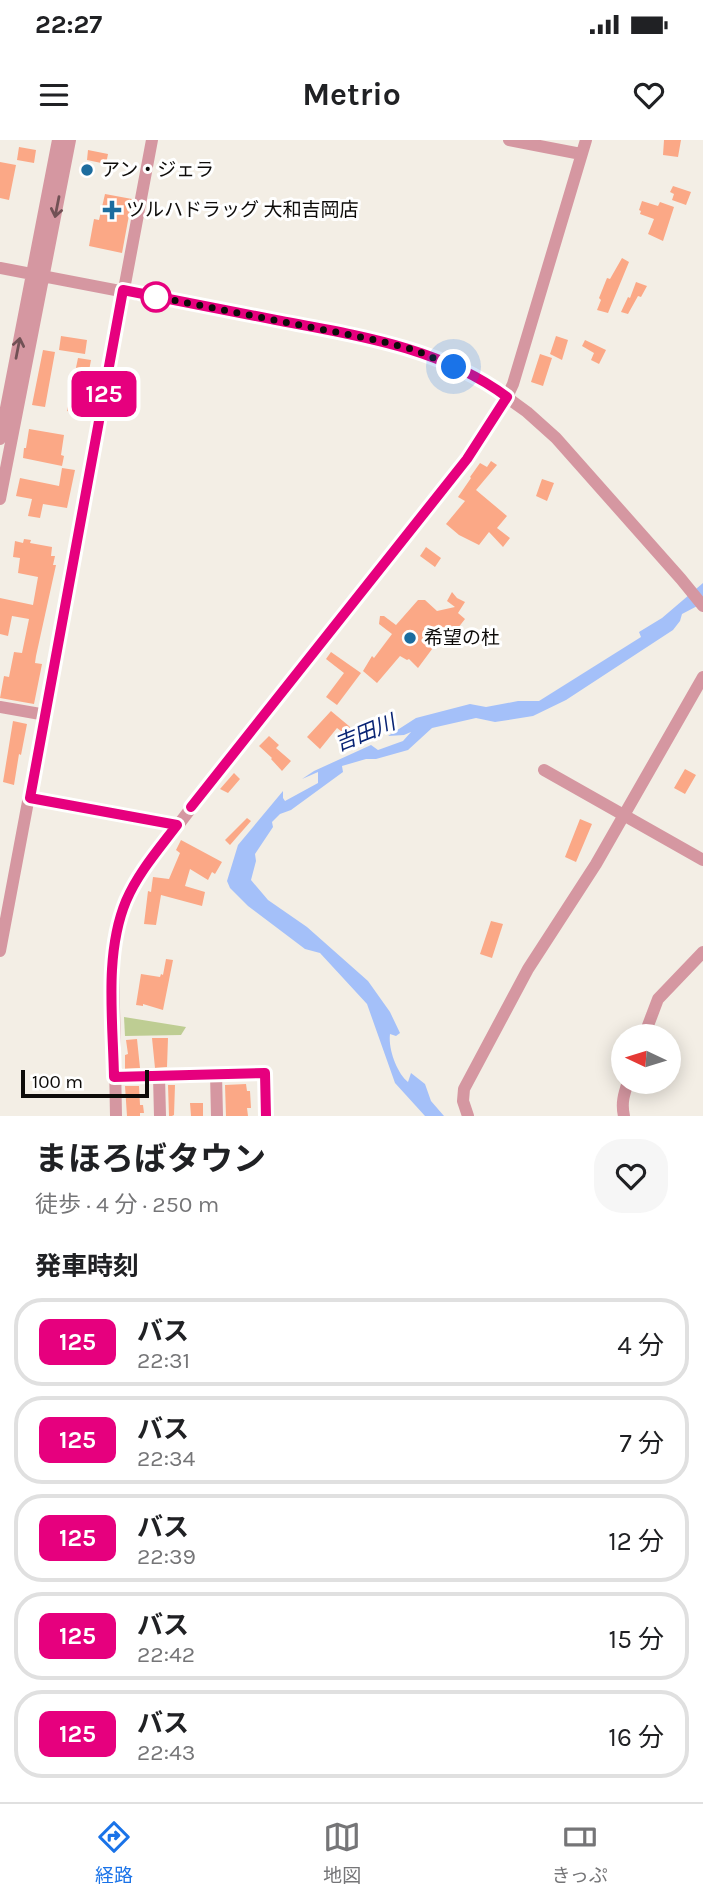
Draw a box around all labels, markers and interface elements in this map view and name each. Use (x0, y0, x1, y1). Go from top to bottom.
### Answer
text: 22:27 (35, 9, 102, 40)
icon: menu (35, 76, 73, 114)
text: Metrio (302, 76, 401, 113)
icon: heart (630, 76, 668, 114)
place label: アン・ジェラ (101, 159, 214, 181)
marker: アン・ジェラ (79, 162, 95, 178)
one-way arrow (50, 195, 64, 218)
place label: ツルハドラッグ 大和吉岡店 (126, 199, 359, 221)
marker: ツルハドラッグ 大和吉岡店 (104, 202, 120, 218)
unlabelled marker (141, 282, 171, 312)
one-way arrow (11, 337, 25, 360)
your location (436, 349, 471, 384)
line badge: 125 (64, 371, 144, 417)
text: 125 (85, 380, 123, 408)
place label: 希望の杜 (424, 627, 500, 649)
marker: 希望の杜 (402, 630, 418, 646)
water label: 吉田川 (331, 709, 401, 756)
north arrow (611, 1024, 681, 1094)
map controls (611, 1024, 681, 1094)
scale bar (21, 1067, 149, 1099)
text: 100 m (32, 1071, 83, 1093)
button: heart (594, 1139, 668, 1213)
text: まほろばタウン (35, 1140, 266, 1178)
text: 徒歩 · 4 分 · 250 m (35, 1191, 219, 1218)
text: 発車時刻 (35, 1251, 139, 1282)
text: バス (137, 1316, 189, 1347)
text: 125 (59, 1328, 96, 1356)
text: 4 分 (617, 1330, 664, 1361)
text: 22:31 (137, 1347, 190, 1374)
text: バス (137, 1414, 189, 1445)
text: 125 (59, 1426, 96, 1454)
text: 7 分 (620, 1428, 664, 1459)
text: 22:34 (137, 1445, 195, 1472)
text: バス (137, 1512, 189, 1543)
text: 125 (59, 1524, 96, 1552)
text: 12 分 (608, 1526, 664, 1557)
text: 22:39 (137, 1543, 196, 1570)
text: バス (137, 1610, 189, 1641)
text: 125 (59, 1622, 96, 1650)
text: 15 分 (609, 1624, 664, 1655)
text: 22:42 (137, 1641, 195, 1668)
text: バス (137, 1708, 189, 1739)
text: 125 (59, 1720, 96, 1748)
text: 16 分 (608, 1722, 664, 1753)
text: 22:43 (137, 1739, 195, 1766)
tab: 経路 (95, 1818, 133, 1887)
tab: 地図 (323, 1818, 361, 1887)
tab: きっぷ (552, 1818, 608, 1887)

